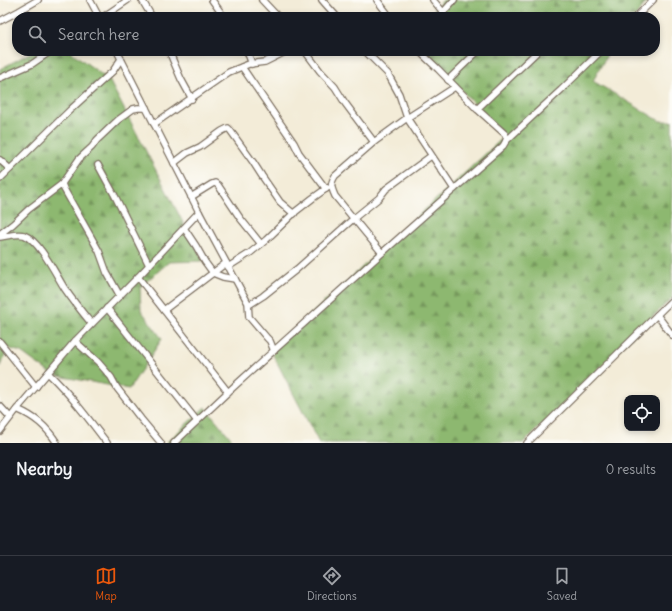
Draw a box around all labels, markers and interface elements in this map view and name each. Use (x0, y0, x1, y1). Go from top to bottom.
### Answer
search box (12, 12, 660, 56)
icon: search (26, 23, 48, 45)
text: Search here (58, 25, 139, 44)
map controls (624, 395, 660, 431)
button: locate (624, 395, 660, 431)
text: Nearby (16, 458, 72, 480)
text: 0 results (606, 461, 656, 478)
tab: Map (95, 565, 117, 603)
tab: Directions (307, 565, 357, 603)
tab: Saved (547, 565, 577, 603)

